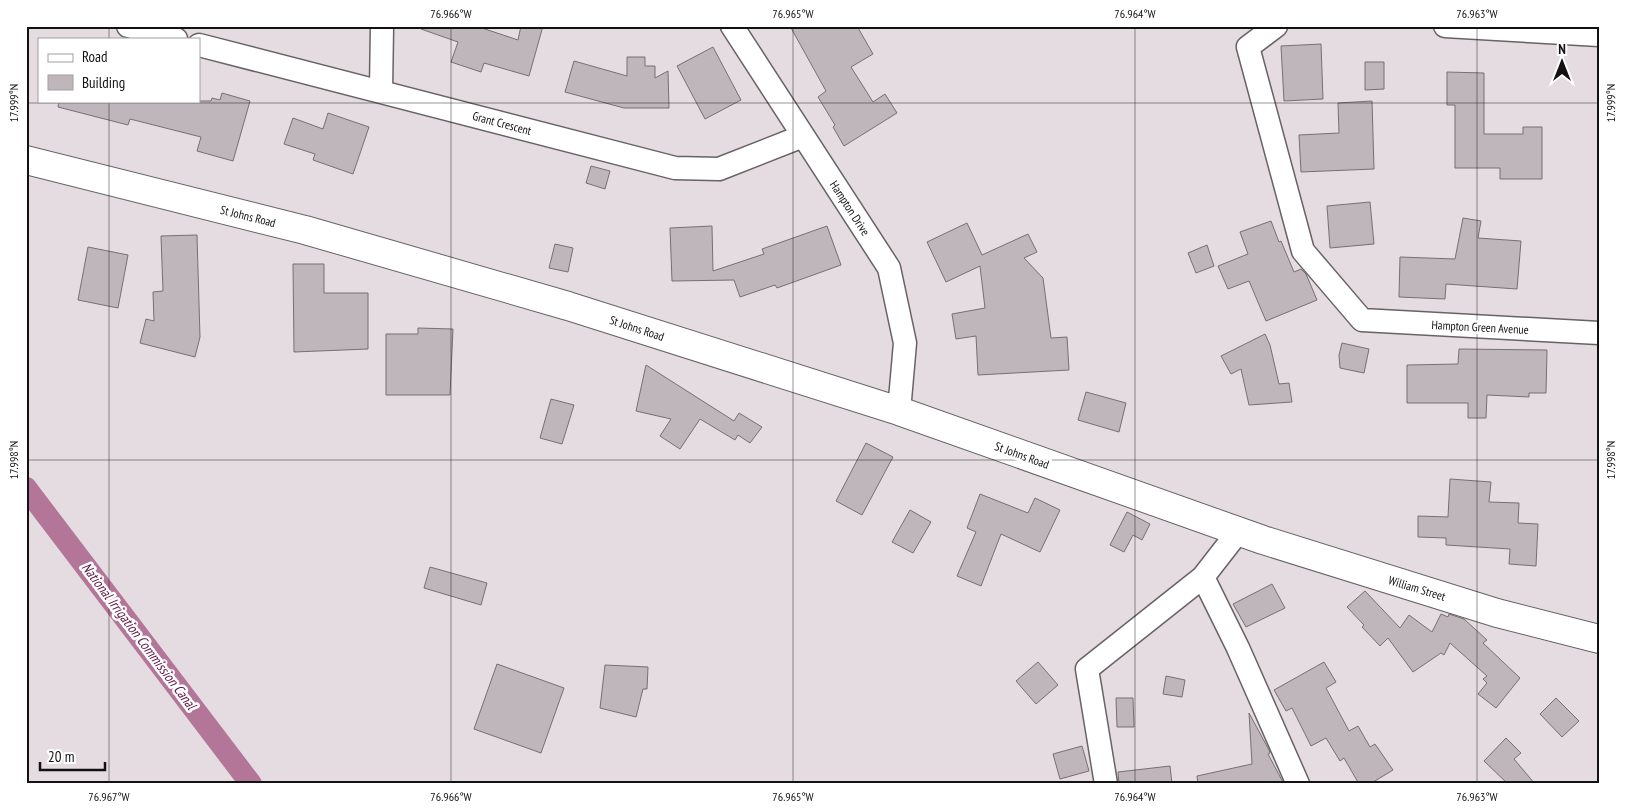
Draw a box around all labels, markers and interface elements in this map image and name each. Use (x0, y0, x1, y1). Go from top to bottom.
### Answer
text: 76.966°W (430, 6, 472, 21)
text: 76.965°W (772, 6, 814, 21)
text: 76.964°W (1114, 6, 1156, 21)
text: 76.963°W (1456, 6, 1498, 21)
legend (38, 38, 200, 102)
north arrow (1538, 38, 1588, 88)
text: N (1558, 40, 1566, 58)
text: Road (82, 47, 108, 66)
text: Building (82, 73, 125, 92)
text: 17.999°N (6, 84, 21, 122)
text: 17.999°N (1603, 84, 1618, 122)
street label: Grant Crescent (471, 108, 534, 138)
street label: Hampton Drive (827, 178, 873, 238)
street label: St Johns Road (219, 202, 277, 230)
street label: St Johns Road (608, 312, 666, 344)
street label: Hampton Green Avenue (1431, 317, 1529, 337)
street label: St Johns Road (993, 438, 1051, 472)
text: 17.998°N (6, 441, 21, 479)
text: 17.998°N (1603, 441, 1618, 479)
water label: National Irrigation Commission Canal (78, 559, 201, 714)
street label: William Street (1387, 572, 1448, 604)
scale bar (40, 740, 105, 772)
text: 20 m (48, 747, 74, 766)
text: 76.967°W (88, 789, 130, 804)
text: 76.966°W (430, 789, 472, 804)
text: 76.965°W (772, 789, 814, 804)
text: 76.964°W (1114, 789, 1156, 804)
text: 76.963°W (1456, 789, 1498, 804)

